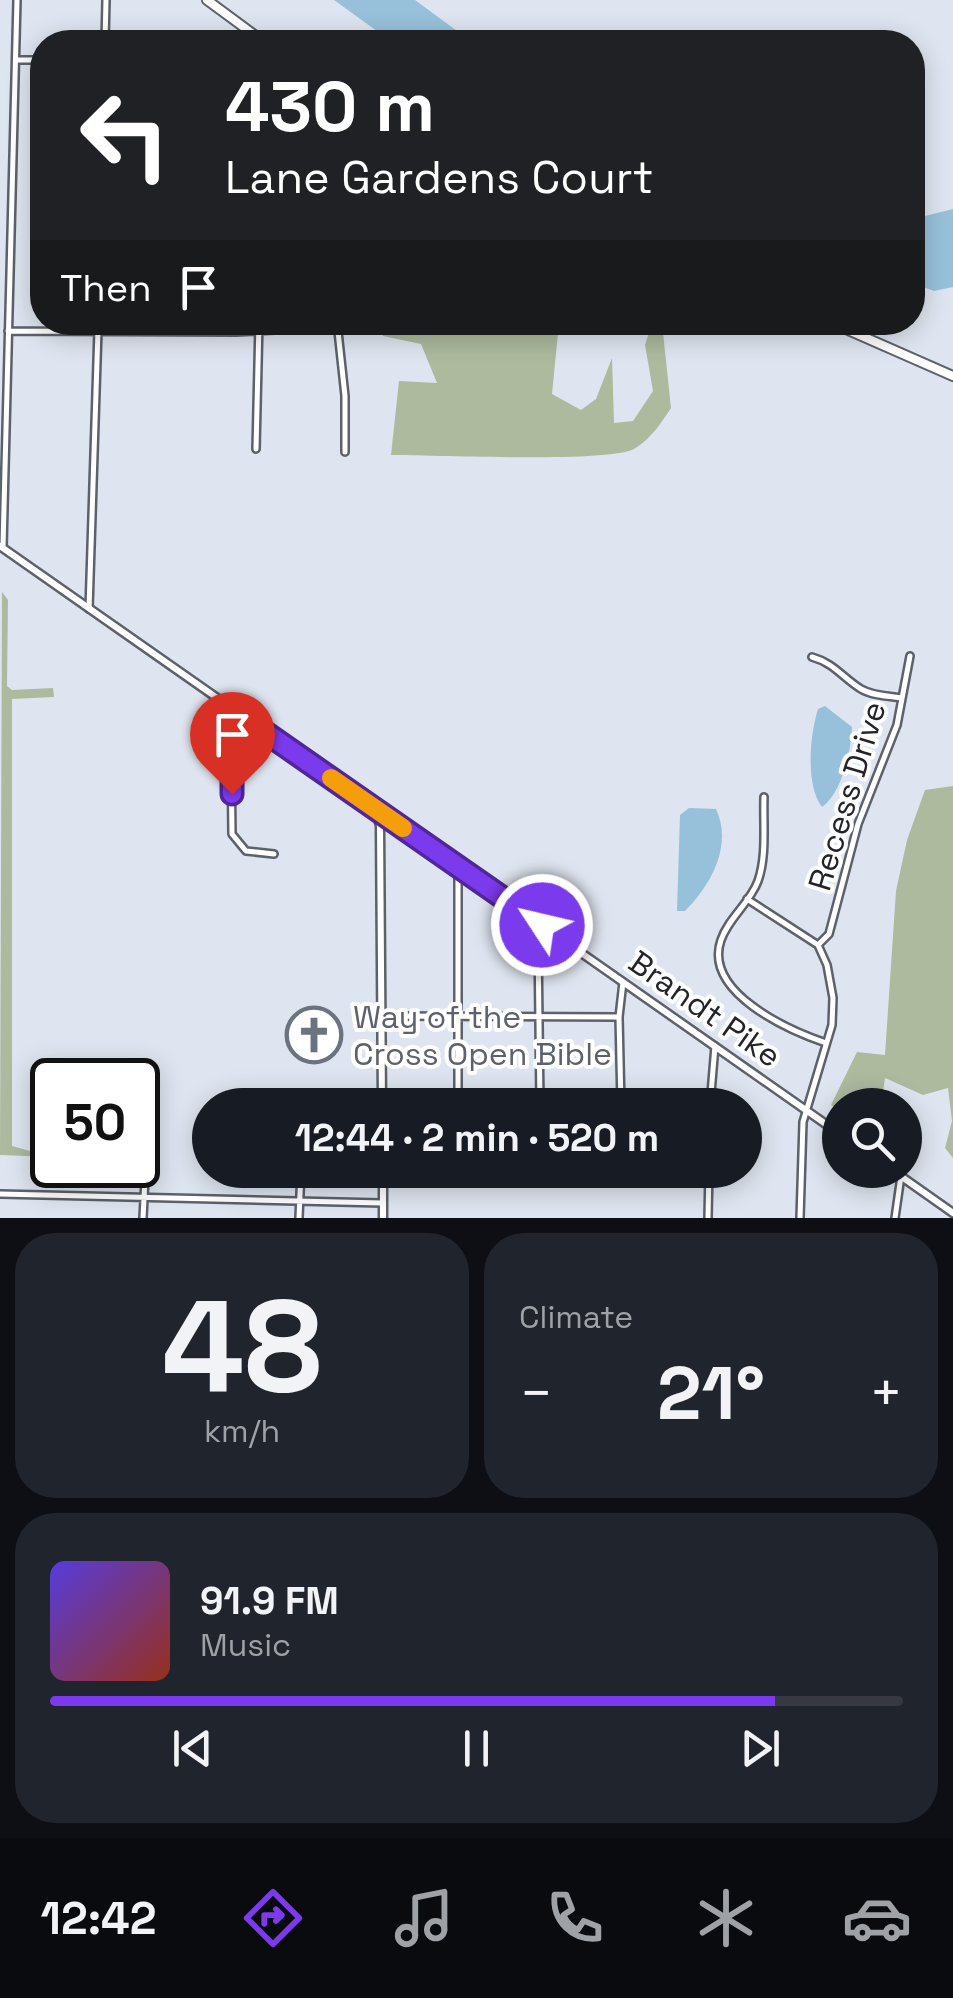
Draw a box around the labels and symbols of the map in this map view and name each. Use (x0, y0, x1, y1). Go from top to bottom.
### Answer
pin (190, 692, 275, 795)
street label: Recess Drive (799, 697, 895, 895)
position arrow (490, 873, 594, 977)
street label: Brandt Pike (621, 942, 789, 1076)
place label: Way of the Cross Open Bible (353, 997, 612, 1074)
church icon: Way of the Cross Open Bible (284, 1005, 344, 1065)
speed limit sign: 50 (30, 1058, 160, 1188)

